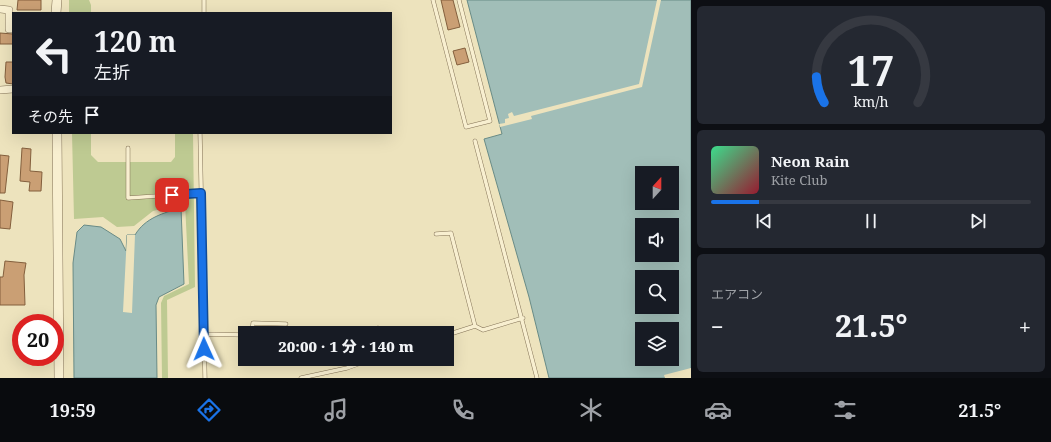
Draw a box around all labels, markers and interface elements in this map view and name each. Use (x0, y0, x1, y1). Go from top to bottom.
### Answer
text: 120 m (94, 22, 176, 60)
icon: left (28, 28, 80, 80)
text: 17 (847, 42, 895, 98)
text: 左折 (94, 60, 130, 84)
text: km/h (853, 92, 889, 111)
icon: arrive (81, 104, 103, 126)
text: その先 (28, 106, 73, 126)
text: Neon Rain (771, 151, 849, 171)
north arrow (635, 166, 679, 210)
map controls (635, 166, 679, 366)
text: Kite Club (771, 171, 827, 189)
pin (155, 178, 189, 212)
icon: arrive (161, 184, 183, 206)
icon: previous (753, 210, 775, 232)
icon: pause (860, 210, 882, 232)
icon: next (967, 210, 989, 232)
button: sound (635, 218, 679, 262)
button: search (635, 270, 679, 314)
text: エアコン (711, 285, 763, 303)
text: 21.5° (835, 305, 907, 346)
text: − (711, 311, 724, 341)
text: + (1019, 311, 1031, 341)
speed limit sign: 20 (12, 314, 64, 366)
button: layers (635, 322, 679, 366)
position arrow (183, 328, 225, 370)
text: 20:00 · 1 分 · 140 m (278, 336, 414, 356)
icon: directions (195, 396, 223, 424)
icon: music (322, 396, 350, 424)
icon: phone (449, 396, 477, 424)
icon: climate (577, 396, 605, 424)
icon: car (704, 396, 732, 424)
icon: filters (831, 396, 859, 424)
text: 19:59 (50, 398, 96, 422)
text: 21.5° (958, 398, 1001, 422)

